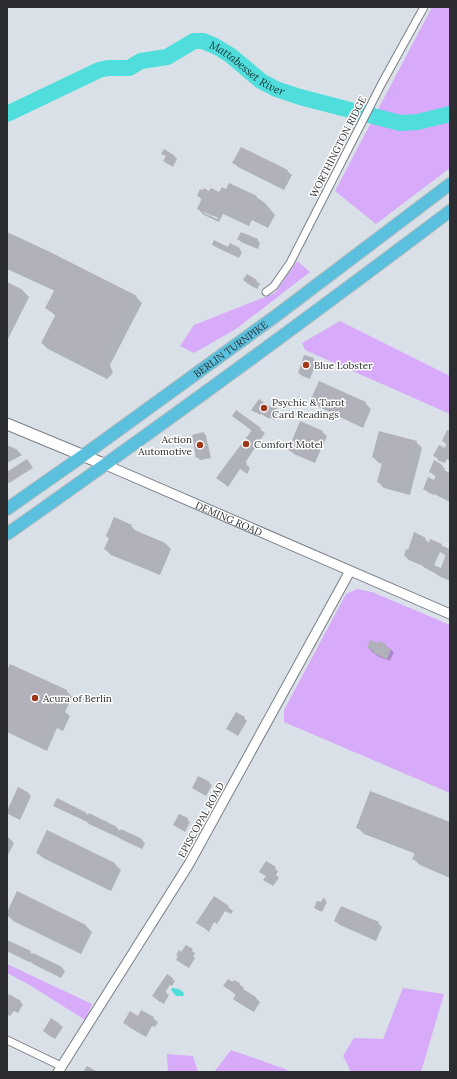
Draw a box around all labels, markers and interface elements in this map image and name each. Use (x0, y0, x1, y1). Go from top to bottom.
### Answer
water label: Mattabesset River (207, 37, 288, 99)
street label: WORTHINGTON RIDGE (307, 94, 369, 200)
street label: BERLIN TURNPIKE (191, 318, 270, 380)
place label: Blue Lobster (314, 359, 373, 372)
marker: Blue Lobster (301, 360, 311, 370)
place label: Psychic & Tarot Card Readings (272, 396, 345, 421)
marker: Psychic & Tarot Card Readings (259, 403, 269, 413)
place label: Action Automotive (137, 433, 193, 458)
place label: Comfort Motel (254, 438, 323, 451)
marker: Comfort Motel (241, 439, 251, 449)
marker: Action Automotive (195, 440, 205, 450)
street label: DEMING ROAD (193, 498, 264, 538)
place label: Acura of Berlin (42, 692, 112, 705)
marker: Acura of Berlin (30, 693, 40, 703)
street label: EPISCOPAL ROAD (175, 780, 227, 860)

